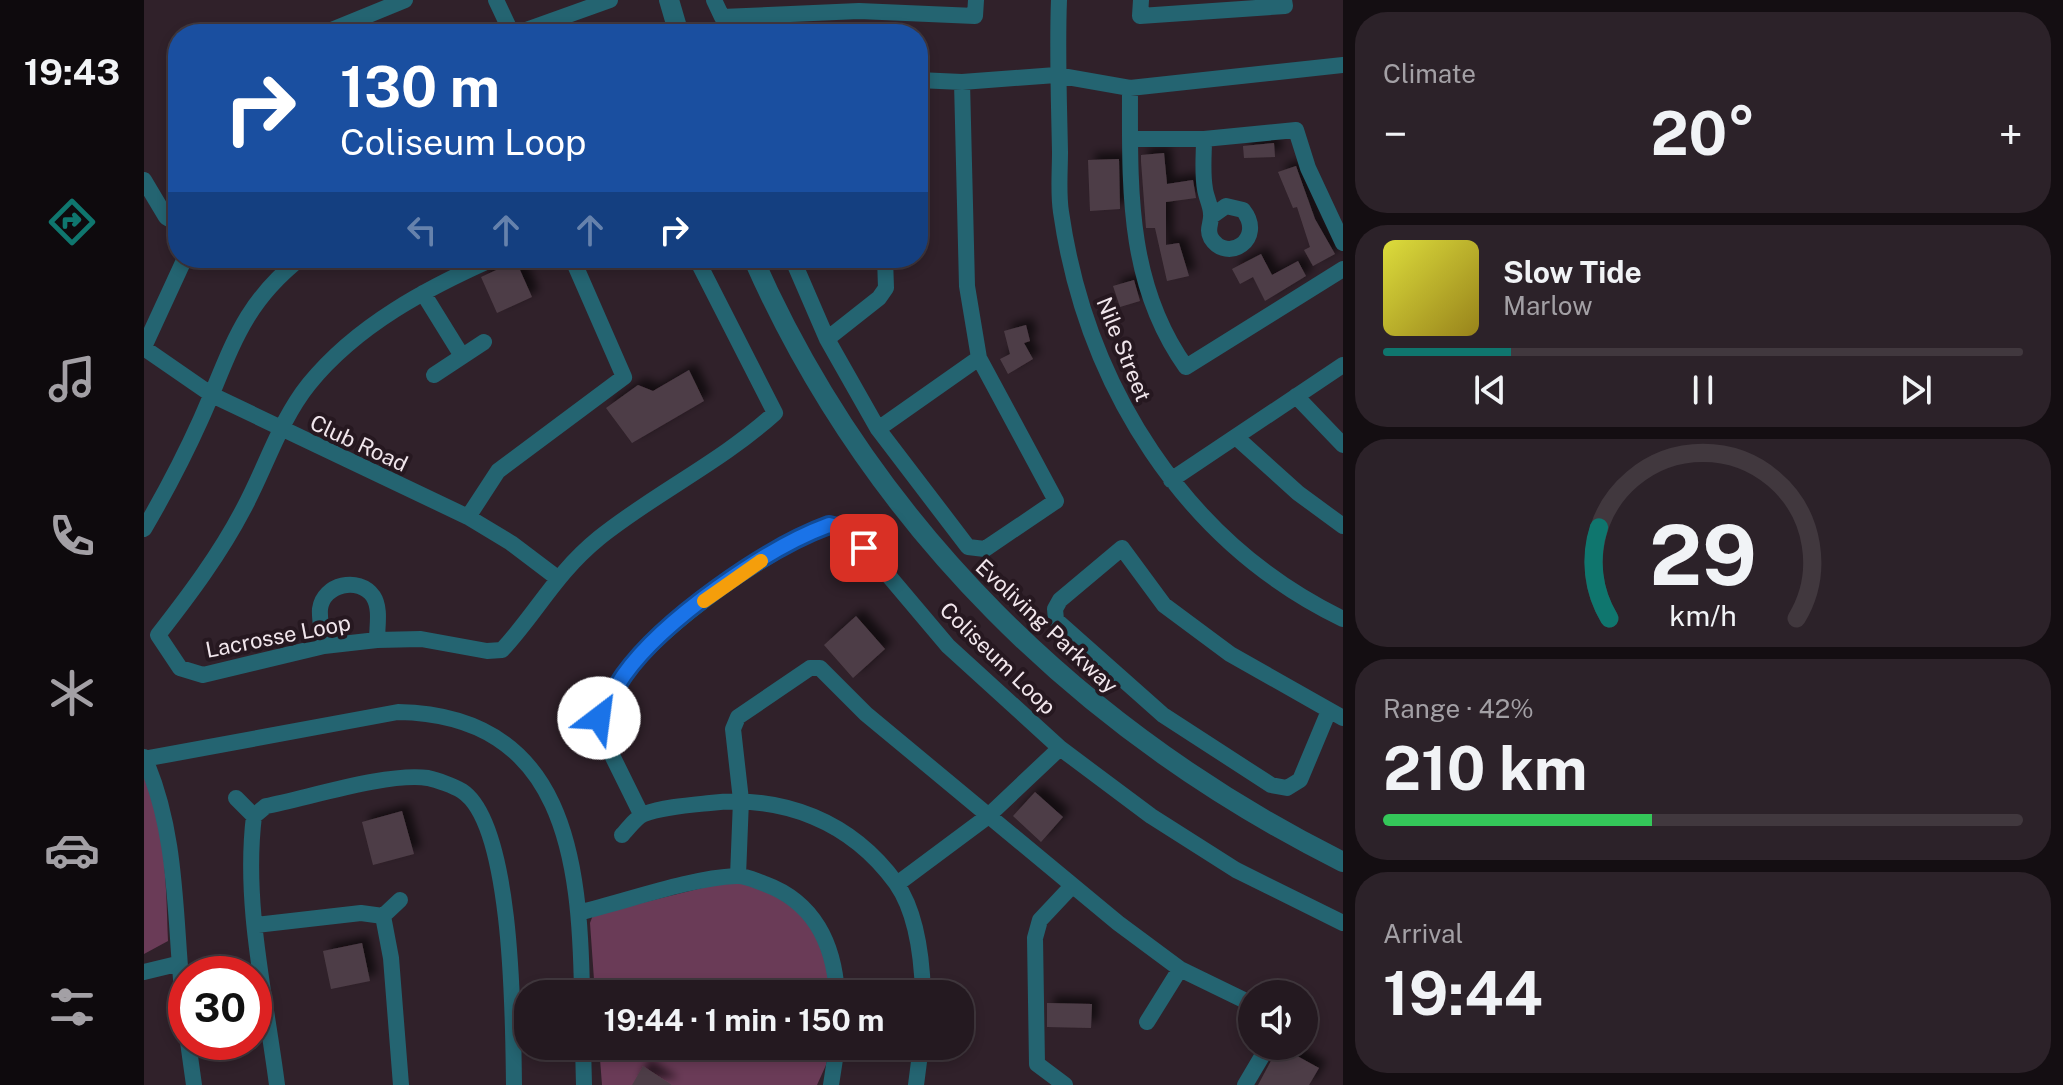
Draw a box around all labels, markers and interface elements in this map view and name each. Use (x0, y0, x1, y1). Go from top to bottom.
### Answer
text: 19:43 (24, 51, 120, 93)
text: 130 m (340, 54, 500, 120)
icon: right (208, 56, 312, 160)
text: Climate (1383, 58, 1476, 89)
text: 20° (1650, 98, 1756, 169)
text: − (1383, 108, 1407, 160)
text: + (1999, 108, 2023, 160)
text: Coliseum Loop (340, 121, 587, 163)
icon: directions (44, 194, 100, 250)
icon: left (400, 208, 444, 252)
icon: ahead (484, 208, 528, 252)
icon: ahead (568, 208, 612, 252)
icon: right (652, 208, 696, 252)
text: Slow Tide (1503, 254, 1642, 290)
text: Marlow (1503, 290, 1593, 321)
street label: Nile Street (1091, 293, 1157, 405)
icon: music (44, 351, 100, 407)
icon: previous (1468, 368, 1512, 412)
icon: pause (1681, 368, 1725, 412)
icon: next (1894, 368, 1938, 412)
street label: Club Road (306, 409, 412, 477)
text: 29 (1649, 505, 1757, 603)
icon: phone (44, 508, 100, 564)
pin (830, 514, 898, 582)
icon: arrive (842, 526, 886, 570)
street label: Evoliving Parkway (971, 553, 1124, 699)
street label: Coliseum Loop (935, 596, 1061, 720)
text: km/h (1669, 599, 1737, 632)
street label: Lacrosse Loop (203, 609, 353, 663)
icon: climate (44, 665, 100, 721)
position arrow (557, 676, 641, 760)
text: Range · 42% (1383, 693, 1534, 724)
text: 210 km (1383, 733, 1587, 804)
icon: car (44, 822, 100, 878)
text: Arrival (1383, 918, 1463, 949)
speed limit sign: 30 (168, 956, 272, 1060)
text: 19:44 (1383, 958, 1543, 1029)
icon: filters (44, 979, 100, 1035)
map controls (1238, 980, 1318, 1060)
button: sound (1238, 980, 1318, 1060)
text: 19:44 · 1 min · 150 m (604, 1002, 884, 1038)

